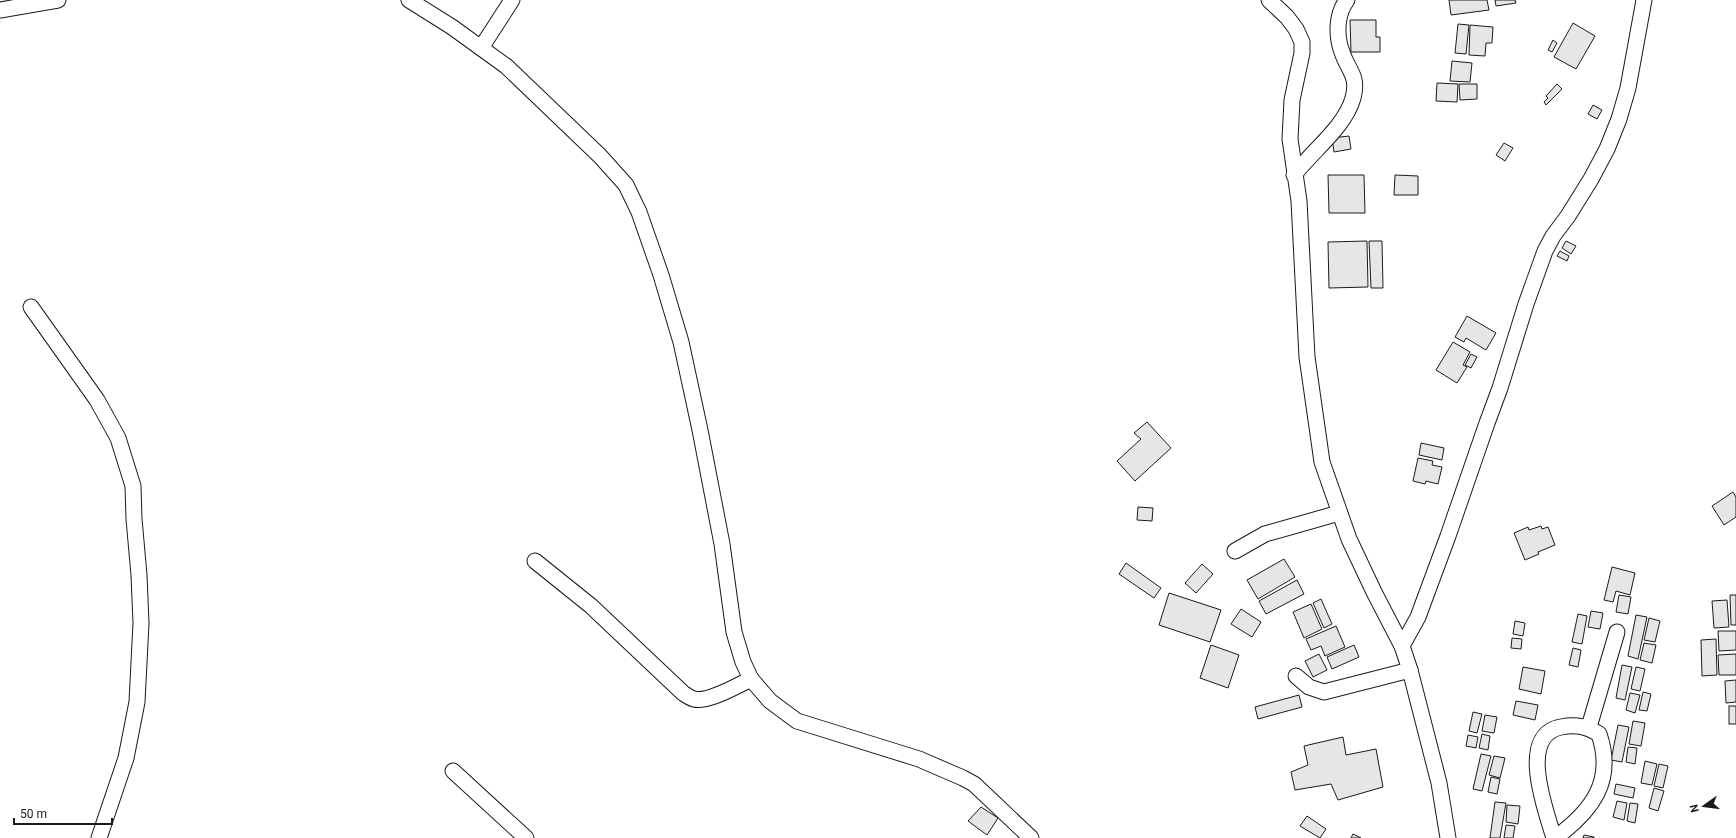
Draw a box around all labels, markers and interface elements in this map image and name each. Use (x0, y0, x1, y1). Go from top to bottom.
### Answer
north arrow (1684, 786, 1724, 826)
scale bar (14, 800, 112, 826)
text: N (1687, 803, 1702, 814)
text: 50 m (20, 807, 47, 821)

